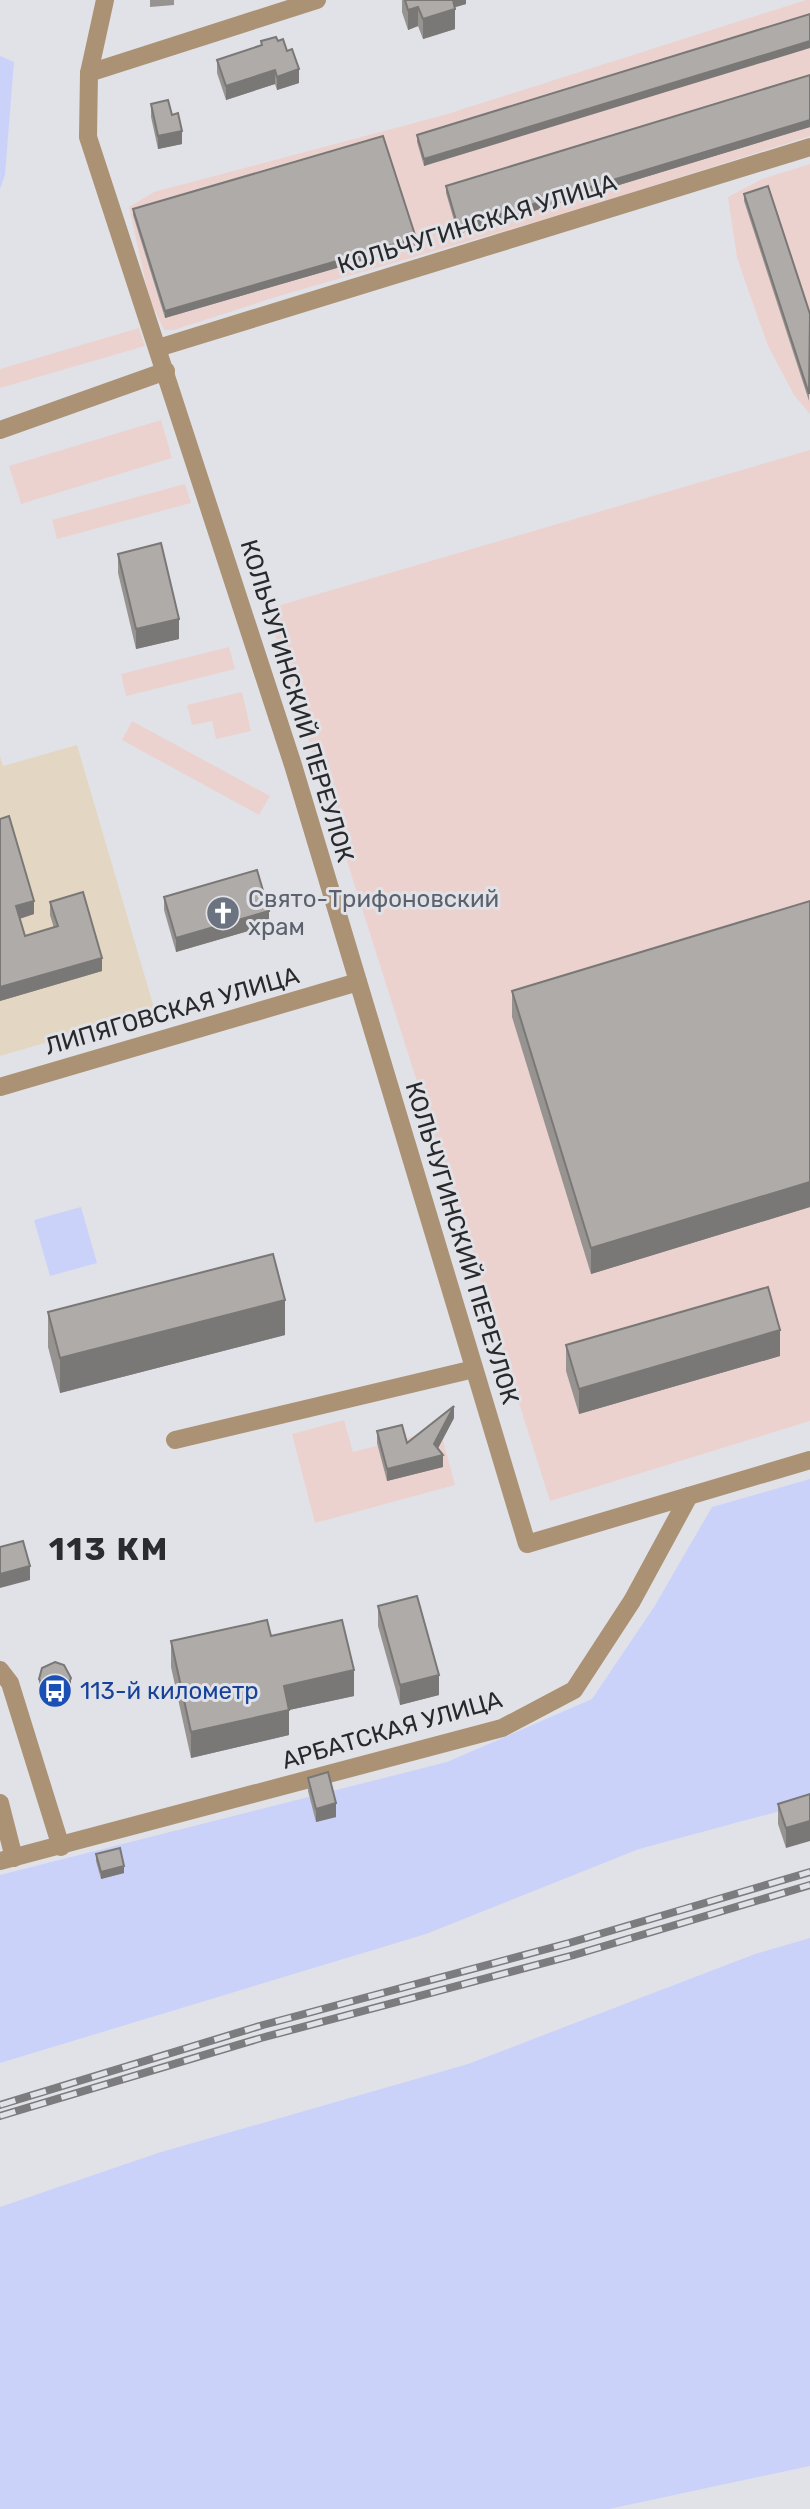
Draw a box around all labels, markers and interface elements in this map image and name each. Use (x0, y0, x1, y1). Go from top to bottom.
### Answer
street label: КОЛЬЧУГИНСКАЯ УЛИЦА (334, 168, 620, 280)
street label: КОЛЬЧУГИНСКИЙ ПЕРЕУЛОК (235, 536, 359, 866)
place label: Свято-Трифоновский храм (248, 885, 499, 941)
church icon: Свято-Трифоновский храм (204, 894, 242, 932)
street label: ЛИПЯГОВСКАЯ УЛИЦА (42, 961, 302, 1061)
street label: КОЛЬЧУГИНСКИЙ ПЕРЕУЛОК (400, 1078, 524, 1408)
district label: 113 КМ (49, 1530, 169, 1568)
bus stop icon: 113-й километр (36, 1672, 74, 1710)
place label: 113-й километр (80, 1677, 259, 1705)
street label: АРБАТСКАЯ УЛИЦА (279, 1685, 505, 1775)

